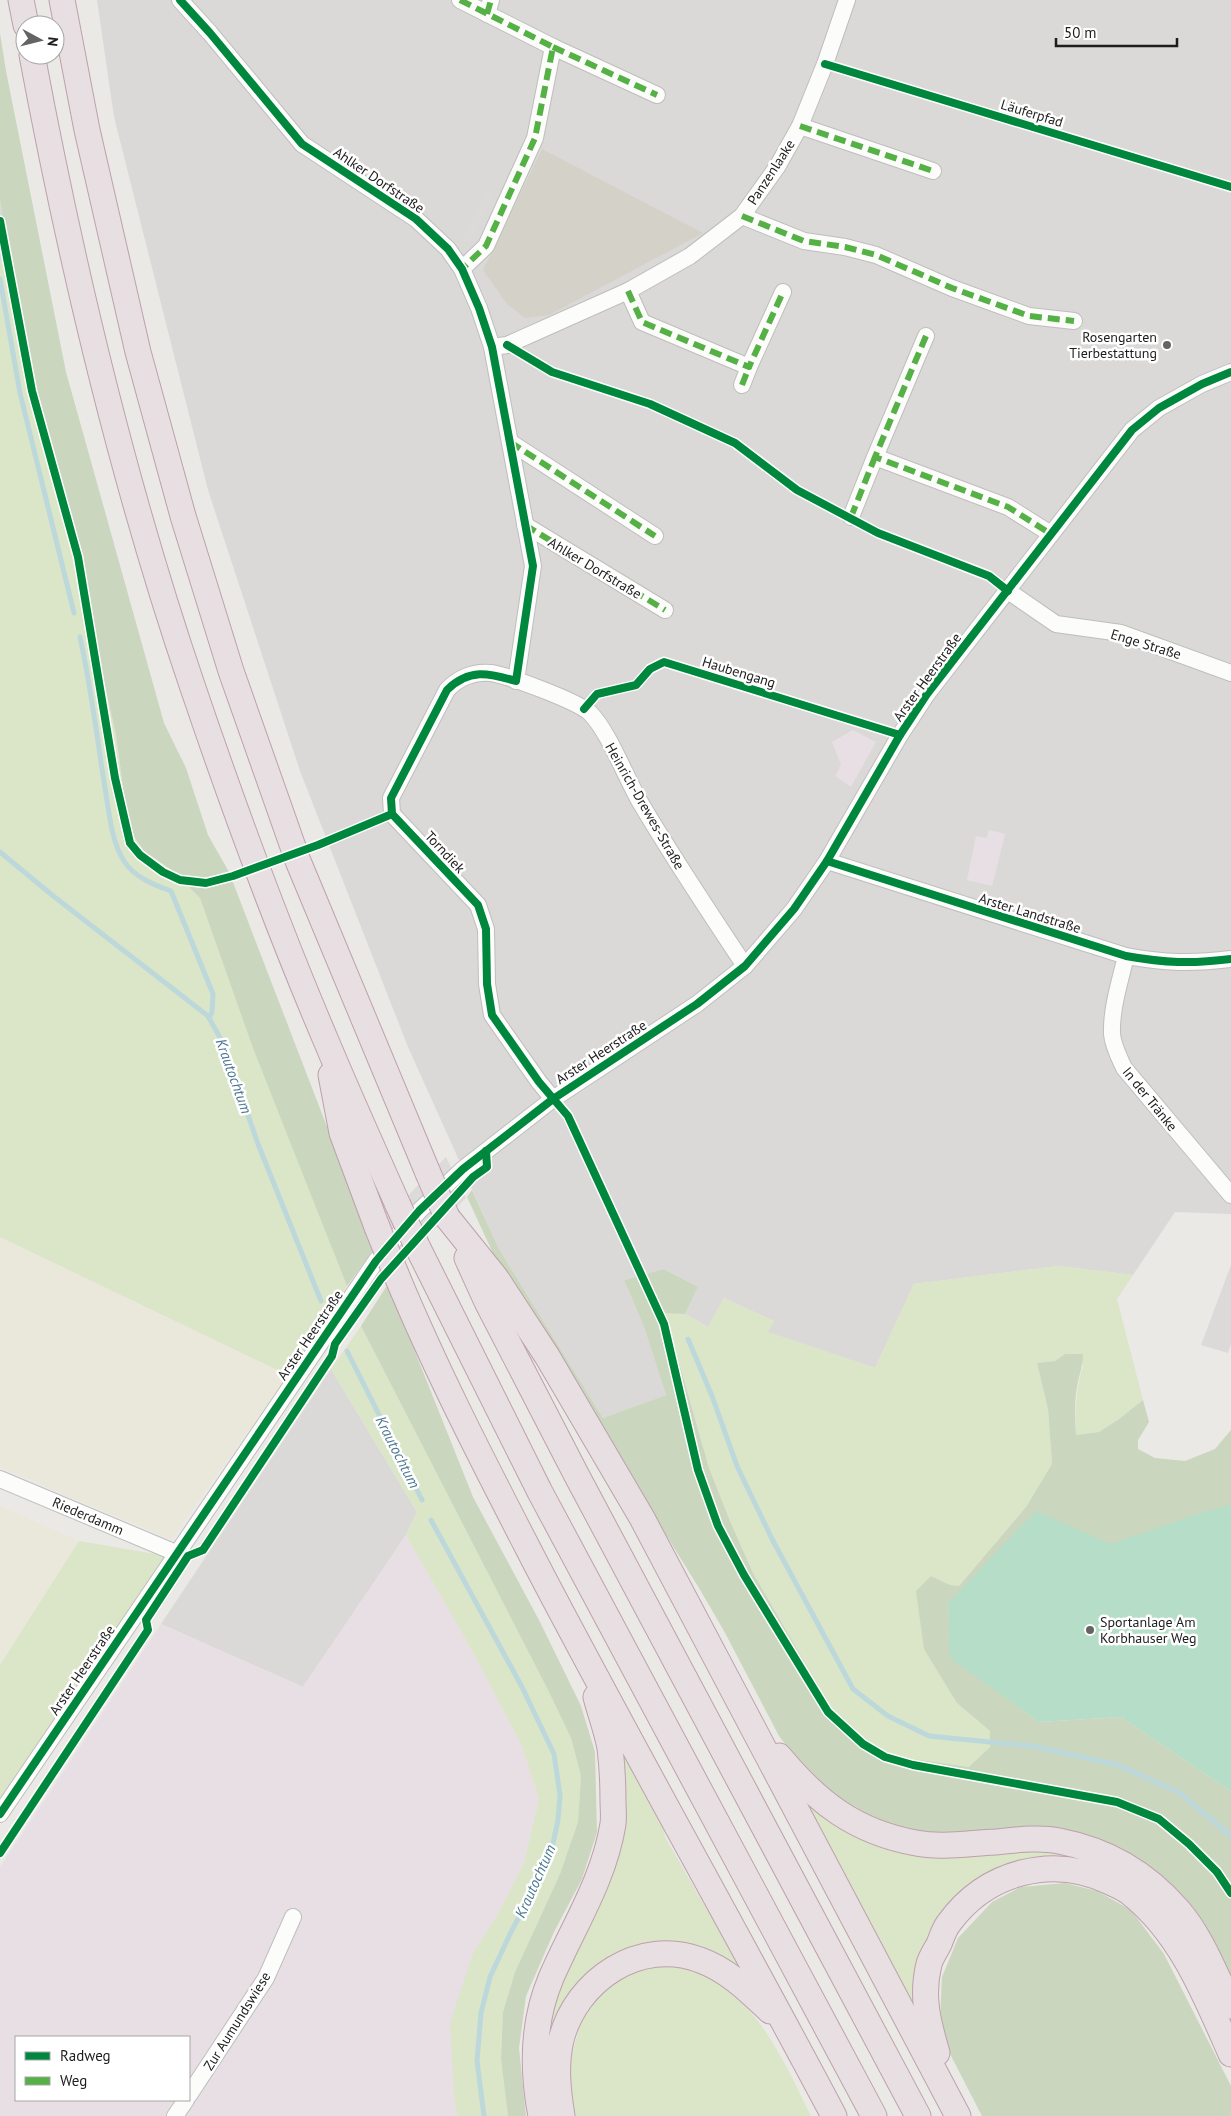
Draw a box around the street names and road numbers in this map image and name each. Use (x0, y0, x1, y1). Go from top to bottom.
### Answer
street label: Läuferpfad (999, 95, 1065, 131)
street label: Panzenlaake (743, 136, 799, 208)
street label: Ahlker Dorfstraße (330, 143, 428, 217)
street label: Ahlker Dorfstraße (545, 533, 645, 603)
street label: Enge Straße (1109, 625, 1183, 663)
street label: Arster Heerstraße (889, 629, 965, 725)
street label: Haubengang (700, 652, 778, 692)
street label: Heinrich-Drewes-Straße (601, 739, 689, 873)
street label: Torndiek (421, 827, 469, 877)
street label: Arster Landstraße (977, 889, 1083, 937)
street label: Arster Heerstraße (552, 1016, 650, 1088)
street label: In der Tränke (1119, 1063, 1181, 1135)
street label: Arster Heerstraße (273, 1286, 347, 1384)
street label: Riederdamm (50, 1493, 126, 1539)
street label: Arster Heerstraße (45, 1621, 119, 1719)
street label: Zur Aumundswiese (199, 1968, 275, 2074)

